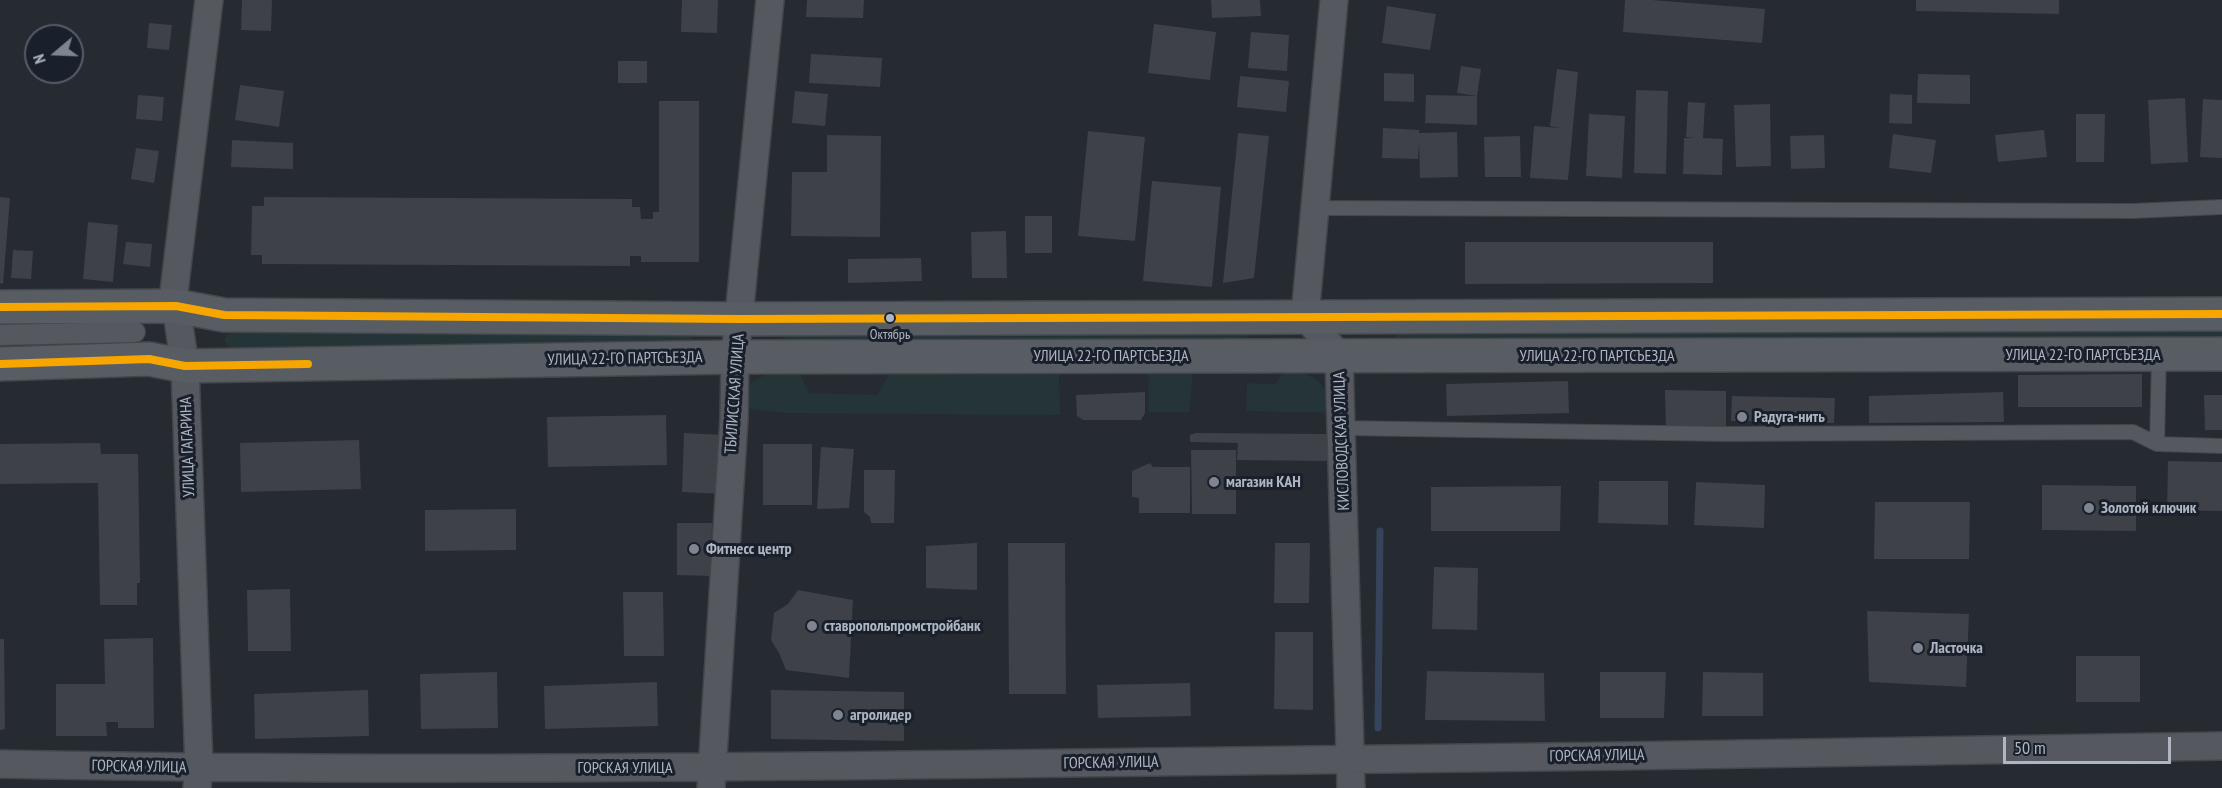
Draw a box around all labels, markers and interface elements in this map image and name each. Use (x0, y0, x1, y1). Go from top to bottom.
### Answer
north arrow (24, 24, 84, 84)
text: N (28, 52, 50, 67)
marker: Октябрь (884, 312, 896, 324)
place label: Октябрь (870, 327, 910, 343)
street label: ТБИЛИССКАЯ УЛИЦА (721, 333, 749, 455)
street label: УЛИЦА 22-ГО ПАРТСЪЕЗДА (2005, 345, 2161, 365)
street label: УЛИЦА 22-ГО ПАРТСЪЕЗДА (1033, 346, 1189, 366)
street label: УЛИЦА 22-ГО ПАРТСЪЕЗДА (1519, 346, 1675, 366)
street label: УЛИЦА 22-ГО ПАРТСЪЕЗДА (547, 348, 703, 370)
street label: КИСЛОВОДСКАЯ УЛИЦА (1330, 371, 1354, 511)
street label: УЛИЦА ГАГАРИНА (177, 397, 199, 497)
place label: Радуга-нить (1754, 407, 1825, 427)
marker: Радуга-нить (1735, 410, 1749, 424)
place label: магазин КАН (1226, 472, 1301, 492)
marker: магазин КАН (1207, 475, 1221, 489)
place label: Золотой ключик (2101, 498, 2196, 518)
marker: Золотой ключик (2082, 501, 2096, 515)
place label: Фитнесс центр (706, 539, 792, 559)
marker: Фитнесс центр (687, 542, 701, 556)
place label: ставропольпромстройбанк (824, 616, 981, 636)
marker: ставропольпромстройбанк (805, 619, 819, 633)
place label: Ласточка (1930, 638, 1983, 658)
marker: Ласточка (1911, 641, 1925, 655)
place label: агролидер (850, 705, 912, 725)
marker: агролидер (831, 708, 845, 722)
scale bar (2006, 725, 2174, 763)
text: 50 m (2014, 736, 2046, 759)
street label: ГОРСКАЯ УЛИЦА (1549, 746, 1645, 766)
street label: ГОРСКАЯ УЛИЦА (1063, 753, 1159, 773)
street label: ГОРСКАЯ УЛИЦА (91, 757, 187, 777)
street label: ГОРСКАЯ УЛИЦА (578, 758, 672, 778)

